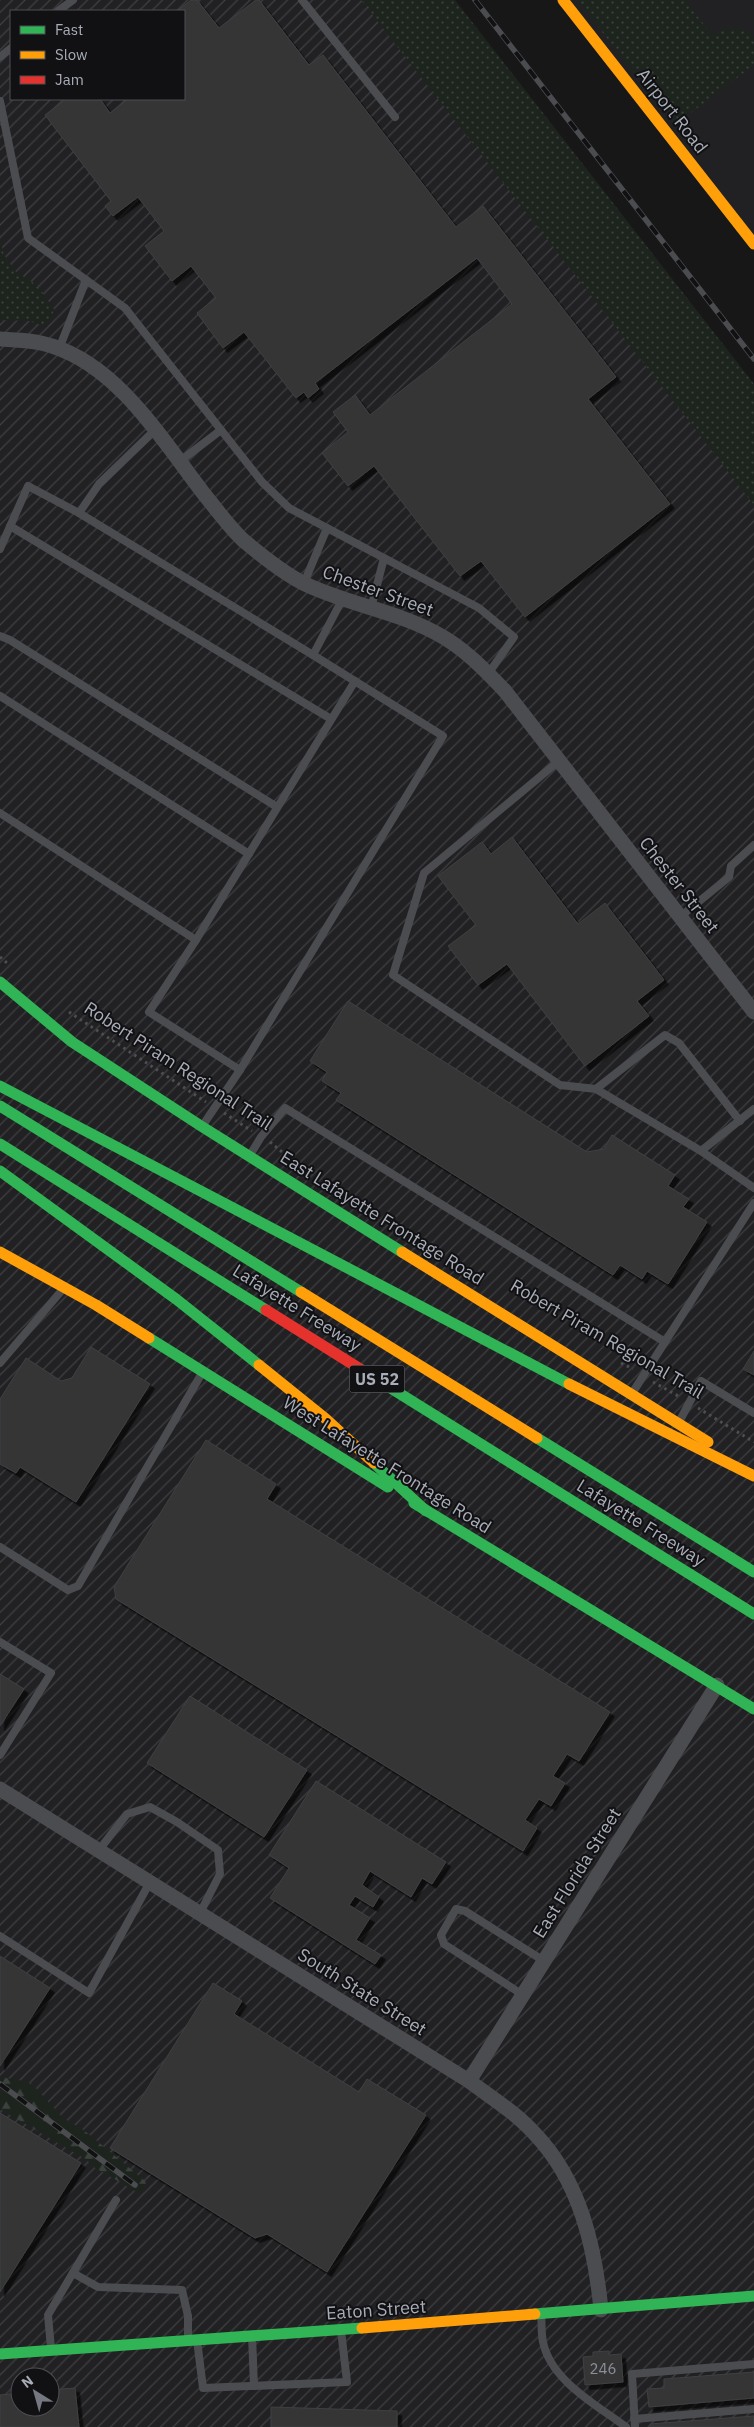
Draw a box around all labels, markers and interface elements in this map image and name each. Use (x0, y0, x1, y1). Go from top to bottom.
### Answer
legend (10, 10, 185, 100)
text: Fast (55, 20, 83, 39)
text: Slow (55, 45, 88, 64)
street label: Airport Road (632, 64, 713, 158)
text: Jam (55, 70, 84, 89)
street label: Chester Street (320, 560, 437, 621)
street label: Chester Street (635, 832, 724, 938)
street label: Robert Piram Regional Trail (80, 996, 277, 1135)
street label: East Lafayette Frontage Road (276, 1145, 488, 1290)
street label: Lafayette Freeway (229, 1259, 366, 1356)
street label: Robert Piram Regional Trail (506, 1274, 708, 1403)
road number: US 52 (350, 1366, 404, 1392)
street label: West Lafayette Frontage Road (279, 1391, 496, 1538)
street label: Lafayette Freeway (573, 1474, 710, 1571)
street label: East Florida Street (527, 1803, 626, 1942)
street label: South State Street (294, 1943, 431, 2040)
street label: Eaton Street (325, 2295, 427, 2324)
house number: 246 (589, 2359, 617, 2378)
north arrow (10, 2367, 60, 2417)
text: N (18, 2371, 37, 2392)

